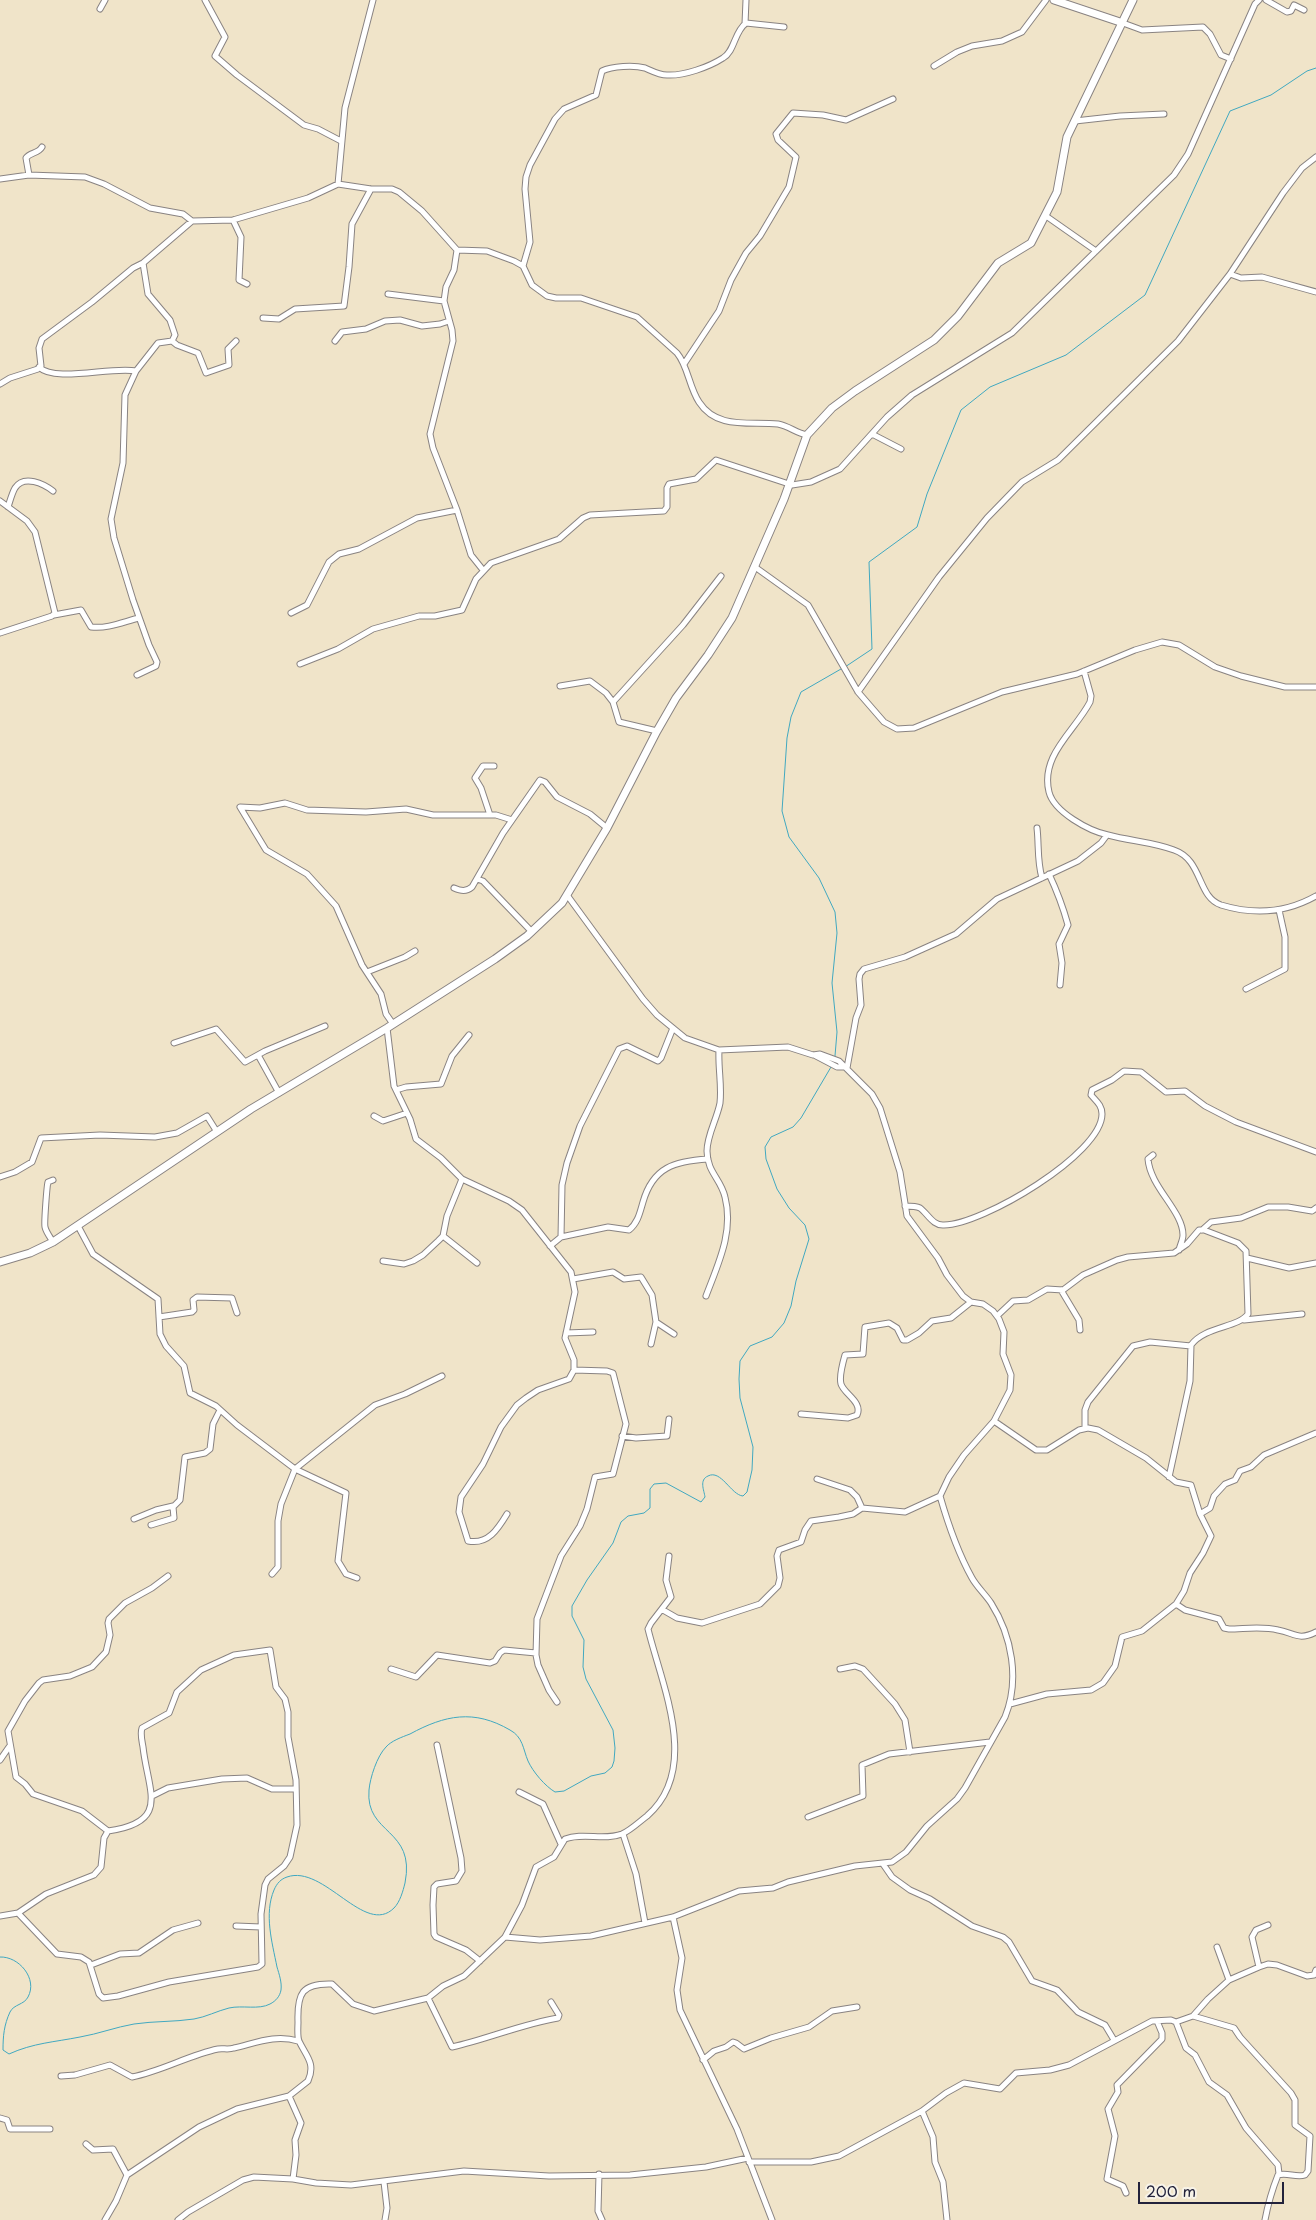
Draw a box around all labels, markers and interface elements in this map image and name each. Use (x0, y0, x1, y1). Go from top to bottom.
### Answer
scale bar (1141, 2172, 1287, 2204)
text: 200 m (1146, 2179, 1196, 2202)

